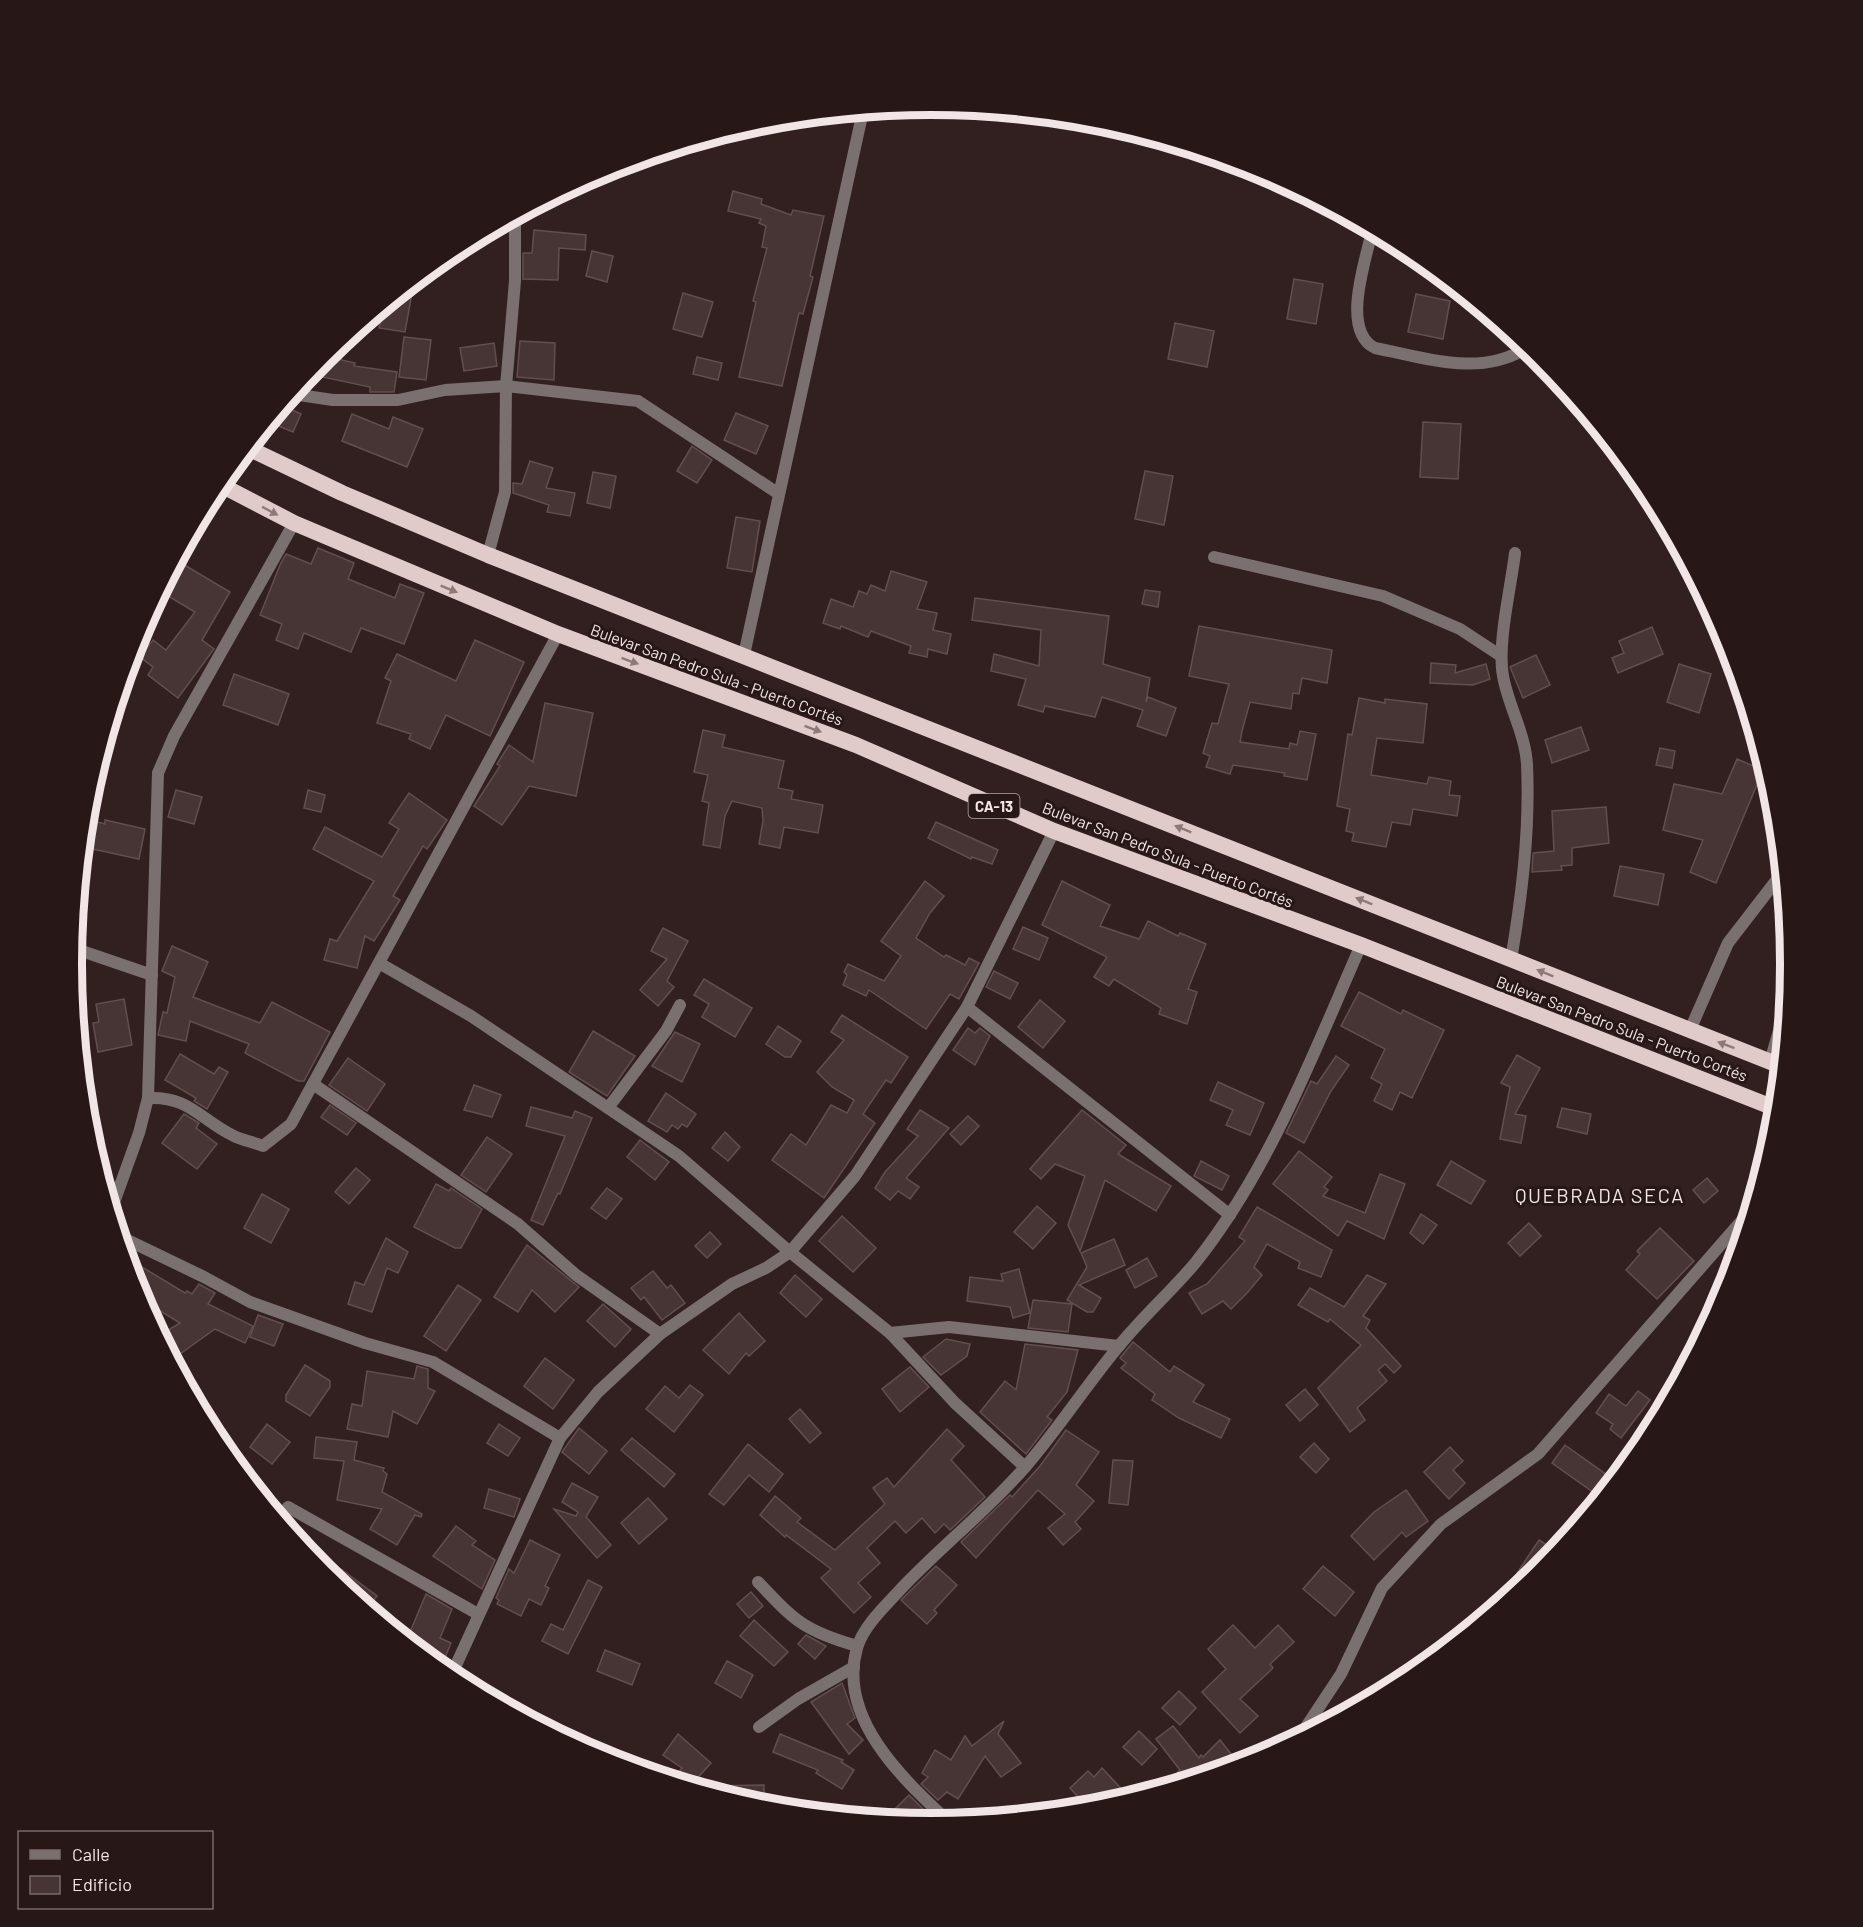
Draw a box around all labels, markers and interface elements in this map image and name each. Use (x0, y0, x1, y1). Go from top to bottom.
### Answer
one-way arrow (262, 506, 279, 516)
one-way arrow (440, 585, 458, 594)
street label: Bulevar San Pedro Sula - Puerto Cortés (588, 619, 846, 729)
one-way arrow (622, 656, 640, 666)
one-way arrow (804, 724, 822, 734)
road number: CA-13 (968, 794, 1020, 818)
street label: Bulevar San Pedro Sula - Puerto Cortés (1040, 797, 1296, 911)
one-way arrow (1173, 824, 1191, 834)
one-way arrow (1355, 896, 1373, 905)
one-way arrow (1536, 968, 1554, 977)
street label: Bulevar San Pedro Sula - Puerto Cortés (1494, 971, 1750, 1085)
one-way arrow (1717, 1040, 1735, 1050)
district label: QUEBRADA SECA (1515, 1183, 1685, 1207)
legend (18, 1831, 213, 1909)
text: Calle (72, 1843, 110, 1865)
text: Edificio (72, 1873, 132, 1895)

